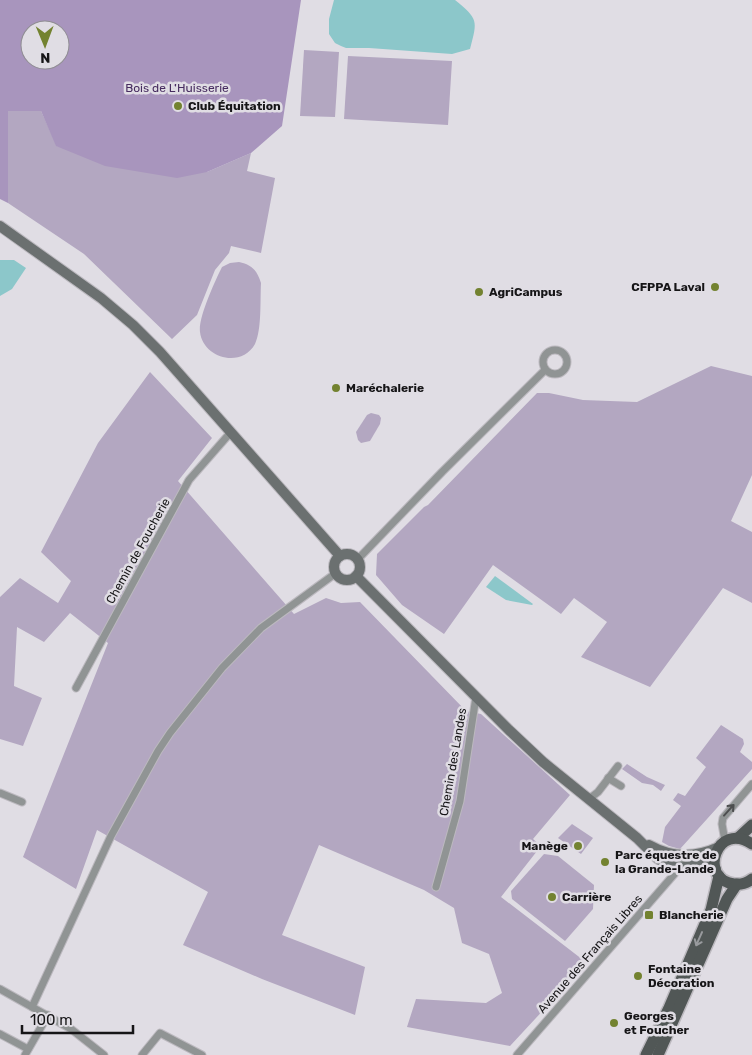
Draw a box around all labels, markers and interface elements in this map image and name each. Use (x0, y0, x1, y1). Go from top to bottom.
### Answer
north arrow (20, 20, 70, 70)
text: N (40, 49, 50, 66)
park label: Bois de L'Huisserie (125, 81, 229, 95)
place label: Club Équitation (188, 99, 281, 113)
marker: Club Équitation (172, 100, 184, 112)
place label: CFPPA Laval (631, 280, 705, 294)
marker: CFPPA Laval (709, 281, 721, 293)
place label: AgriCampus (489, 285, 563, 299)
marker: AgriCampus (473, 286, 485, 298)
place label: Maréchalerie (346, 381, 424, 395)
marker: Maréchalerie (330, 382, 342, 394)
street label: Chemin de Foucherie (103, 496, 173, 606)
street label: Chemin des Landes (437, 707, 469, 817)
one-way arrow (724, 803, 735, 816)
place label: Manège (521, 839, 568, 853)
marker: Manège (572, 840, 584, 852)
place label: Parc équestre de la Grande-Lande (615, 848, 717, 876)
marker: Parc équestre de la Grande-Lande (599, 856, 611, 868)
place label: Carrière (562, 890, 611, 904)
marker: Carrière (546, 891, 558, 903)
street label: Avenue des Français Libres (535, 892, 645, 1016)
place label: Blancherie (659, 908, 724, 922)
marker: Blancherie (643, 909, 655, 921)
one-way arrow (694, 931, 704, 946)
place label: Fontaine Décoration (648, 962, 715, 990)
marker: Fontaine Décoration (632, 970, 644, 982)
scale bar (22, 1002, 134, 1034)
place label: Georges et Foucher (624, 1009, 690, 1037)
text: 100 m (30, 1011, 72, 1029)
marker: Georges et Foucher (608, 1017, 620, 1029)

